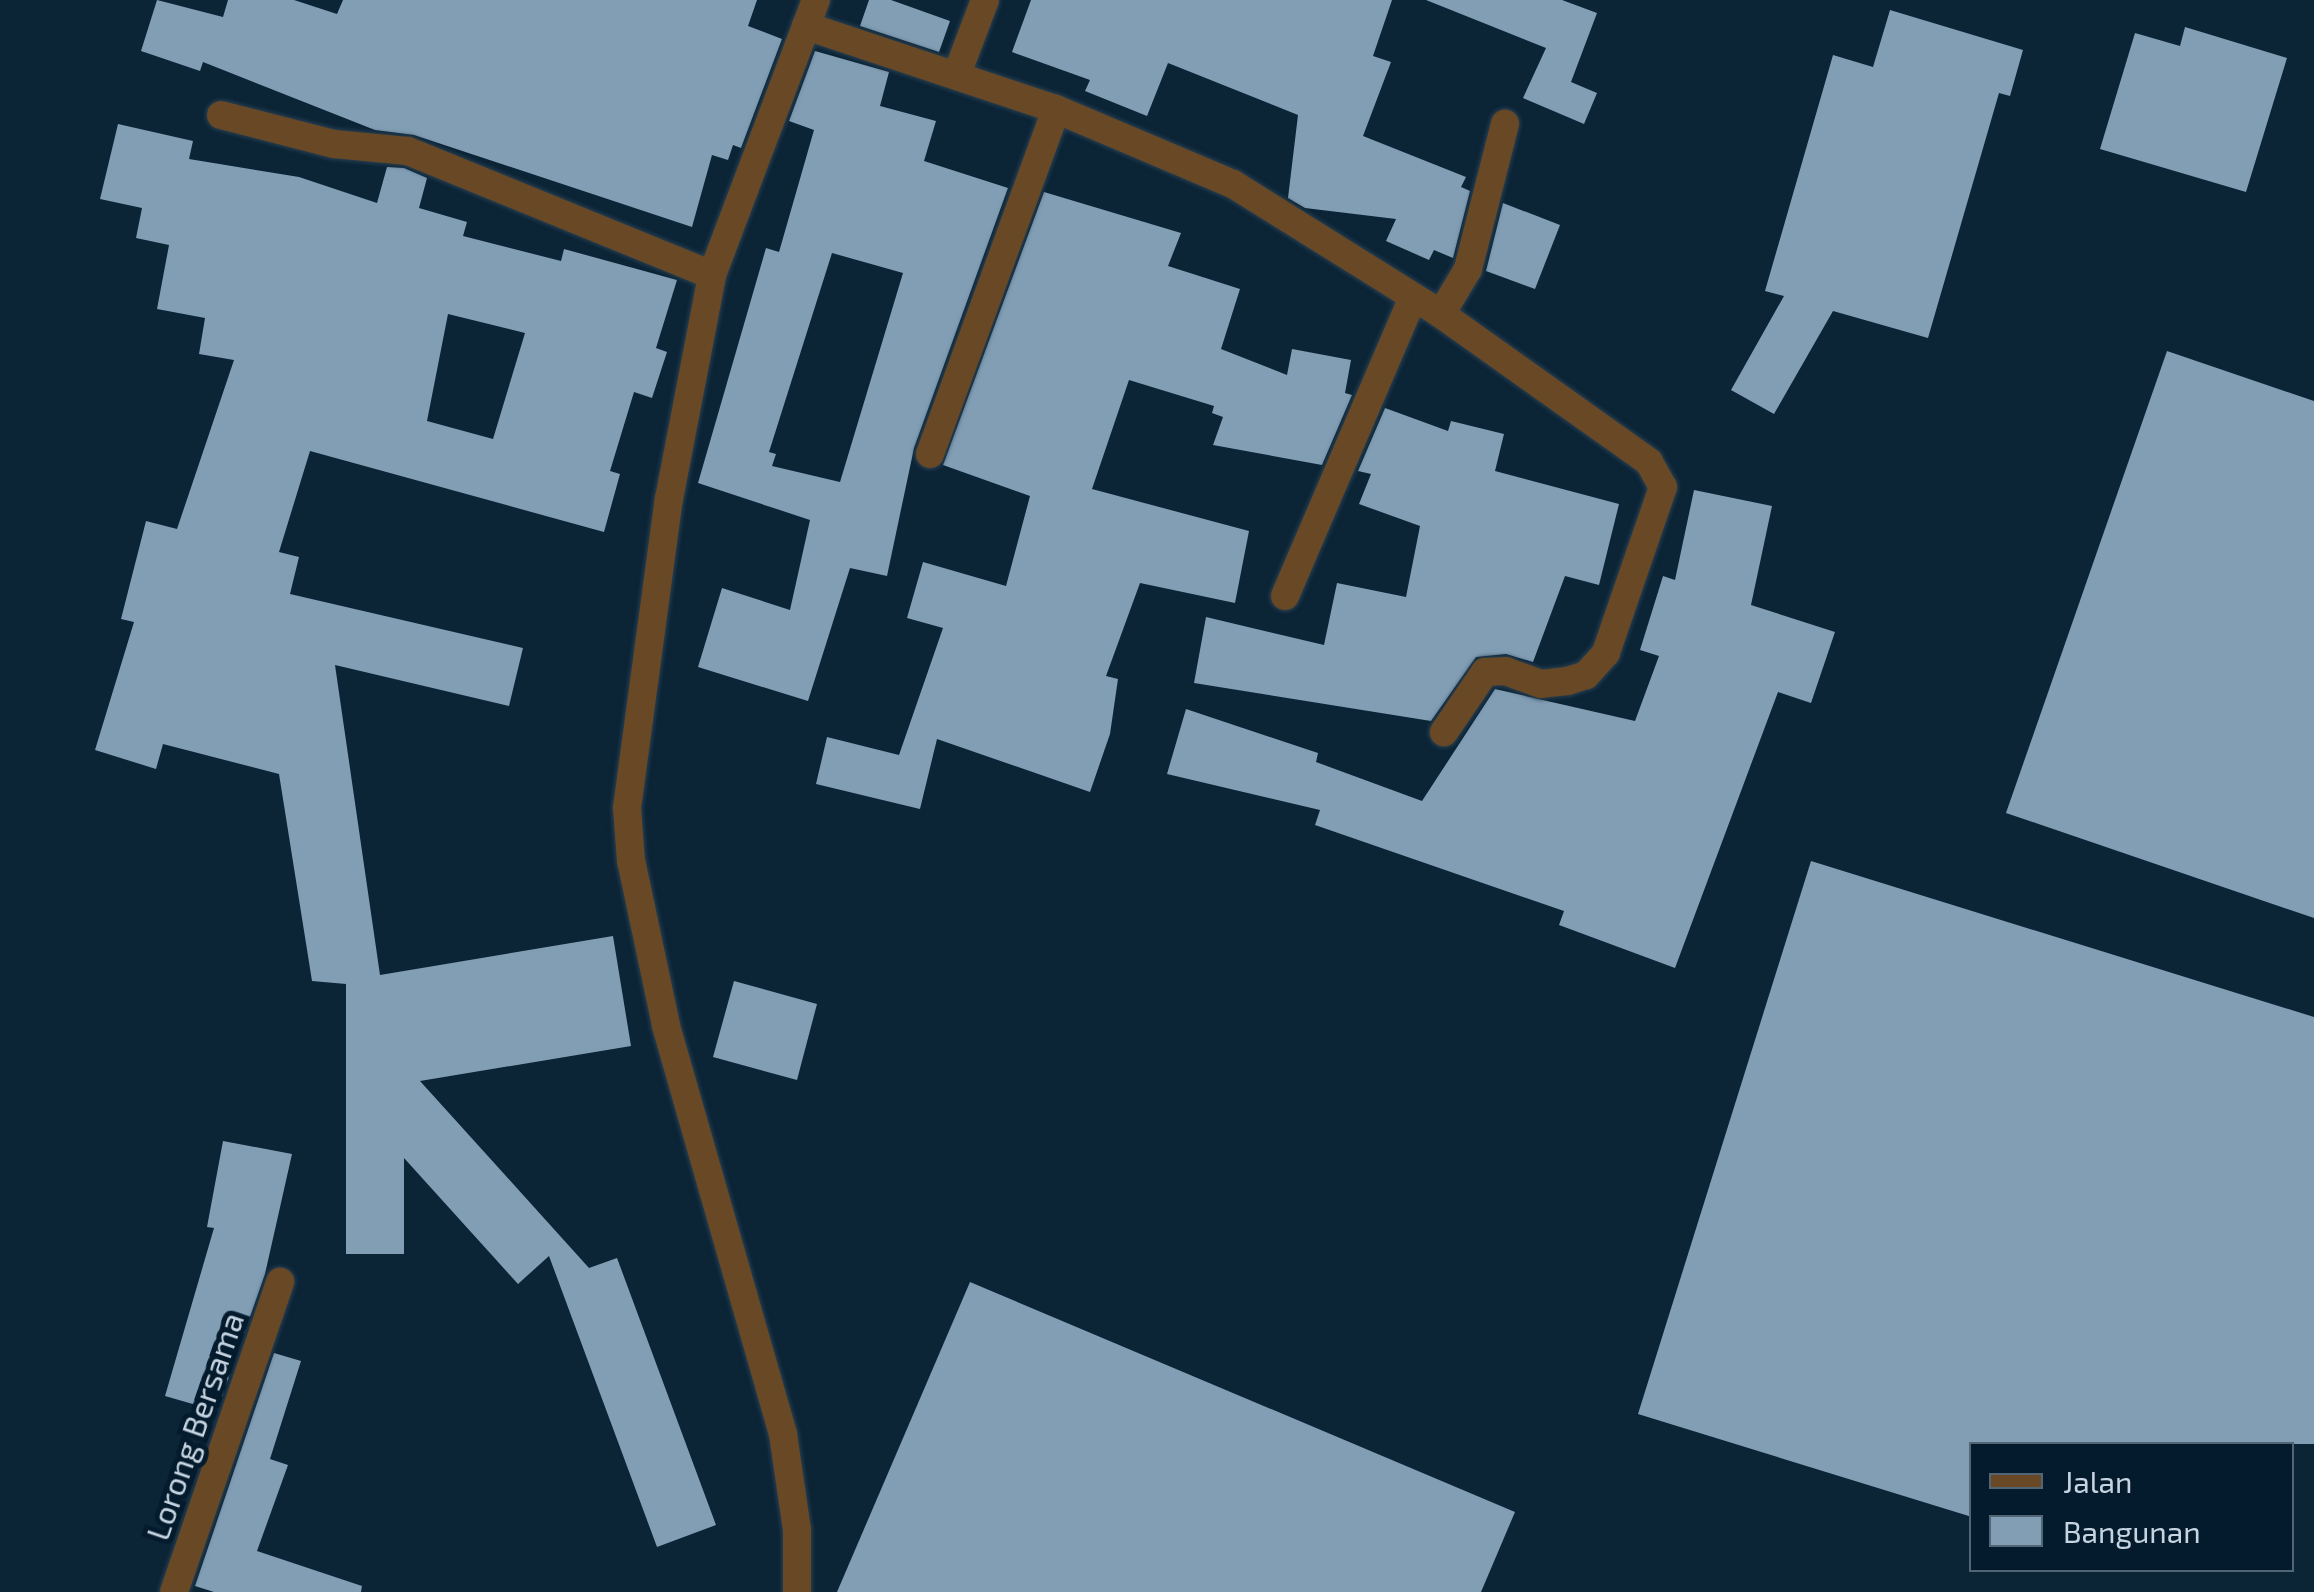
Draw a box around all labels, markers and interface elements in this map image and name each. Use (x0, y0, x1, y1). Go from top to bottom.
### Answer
street label: Lorong Bersama (137, 1307, 251, 1545)
legend (1969, 1442, 2294, 1572)
text: Jalan (2063, 1463, 2132, 1499)
text: Bangunan (2063, 1513, 2201, 1549)

